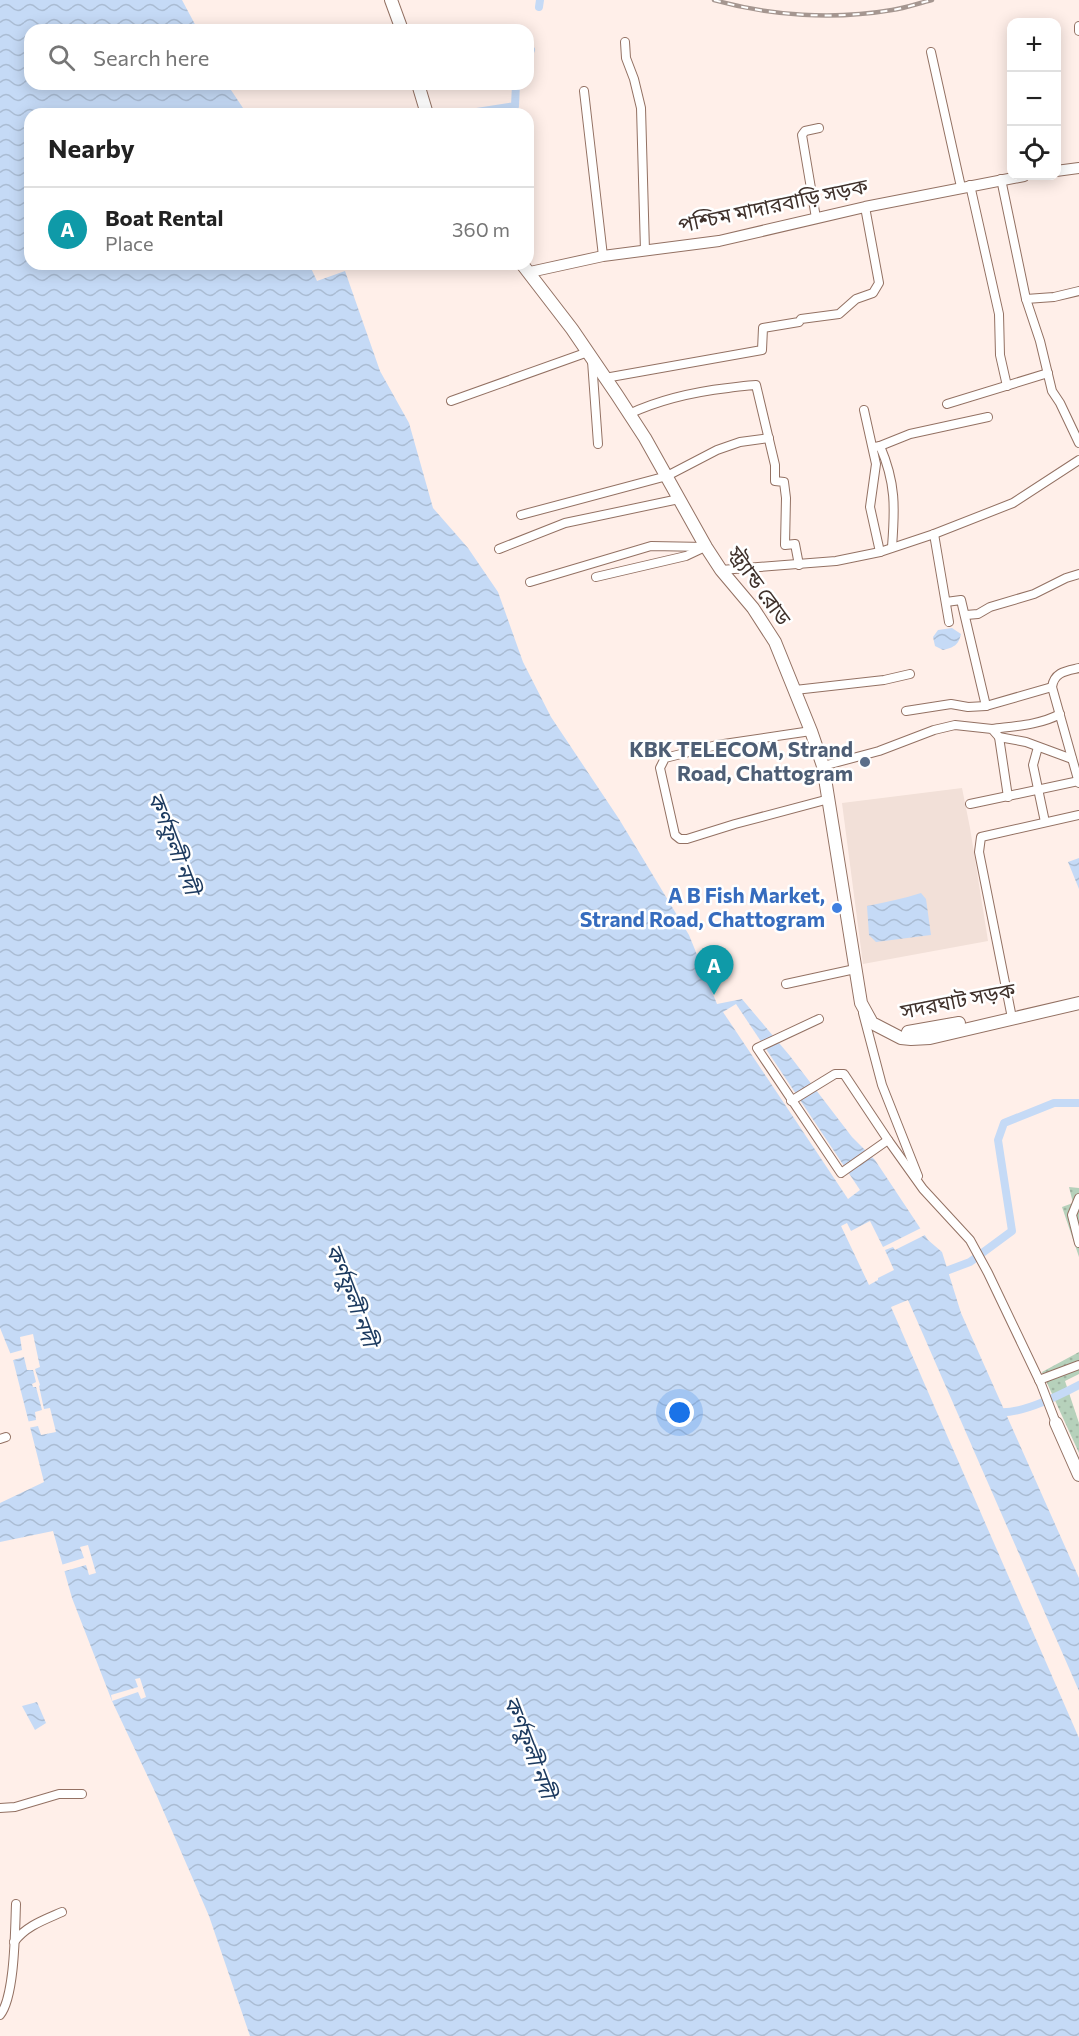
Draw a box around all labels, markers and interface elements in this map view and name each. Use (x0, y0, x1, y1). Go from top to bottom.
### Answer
map controls (1007, 18, 1061, 180)
button: + (1007, 18, 1061, 72)
search box (24, 24, 534, 90)
icon: search (45, 41, 78, 74)
text: Search here (93, 44, 209, 71)
button: − (1007, 72, 1061, 126)
button: locate (1007, 126, 1061, 180)
text: Nearby (48, 132, 135, 163)
street label: পশ্চিম মাদারবাড়ি সড়ক (676, 172, 871, 237)
text: Boat Rental (105, 204, 223, 231)
text: A (60, 217, 75, 241)
text: 360 m (452, 217, 510, 241)
text: Place (105, 231, 154, 255)
street label: স্ট্র্যান্ড রোড (723, 540, 798, 630)
place label: KBK TELECOM, Strand Road, Chattogram (629, 736, 853, 785)
marker: KBK TELECOM, Strand Road, Chattogram (858, 755, 872, 769)
water label: কর্ণফুলী নদী (142, 788, 208, 902)
place label: A B Fish Market, Strand Road, Chattogram (580, 882, 825, 931)
marker: A B Fish Market, Strand Road, Chattogram (830, 901, 844, 915)
pin: A (694, 946, 734, 995)
street label: সদরঘাট সড়ক (897, 976, 1018, 1023)
water label: কর্ণফুলী নদী (320, 1240, 386, 1354)
your location (665, 1398, 694, 1427)
water label: কর্ণফুলী নদী (498, 1692, 564, 1806)

